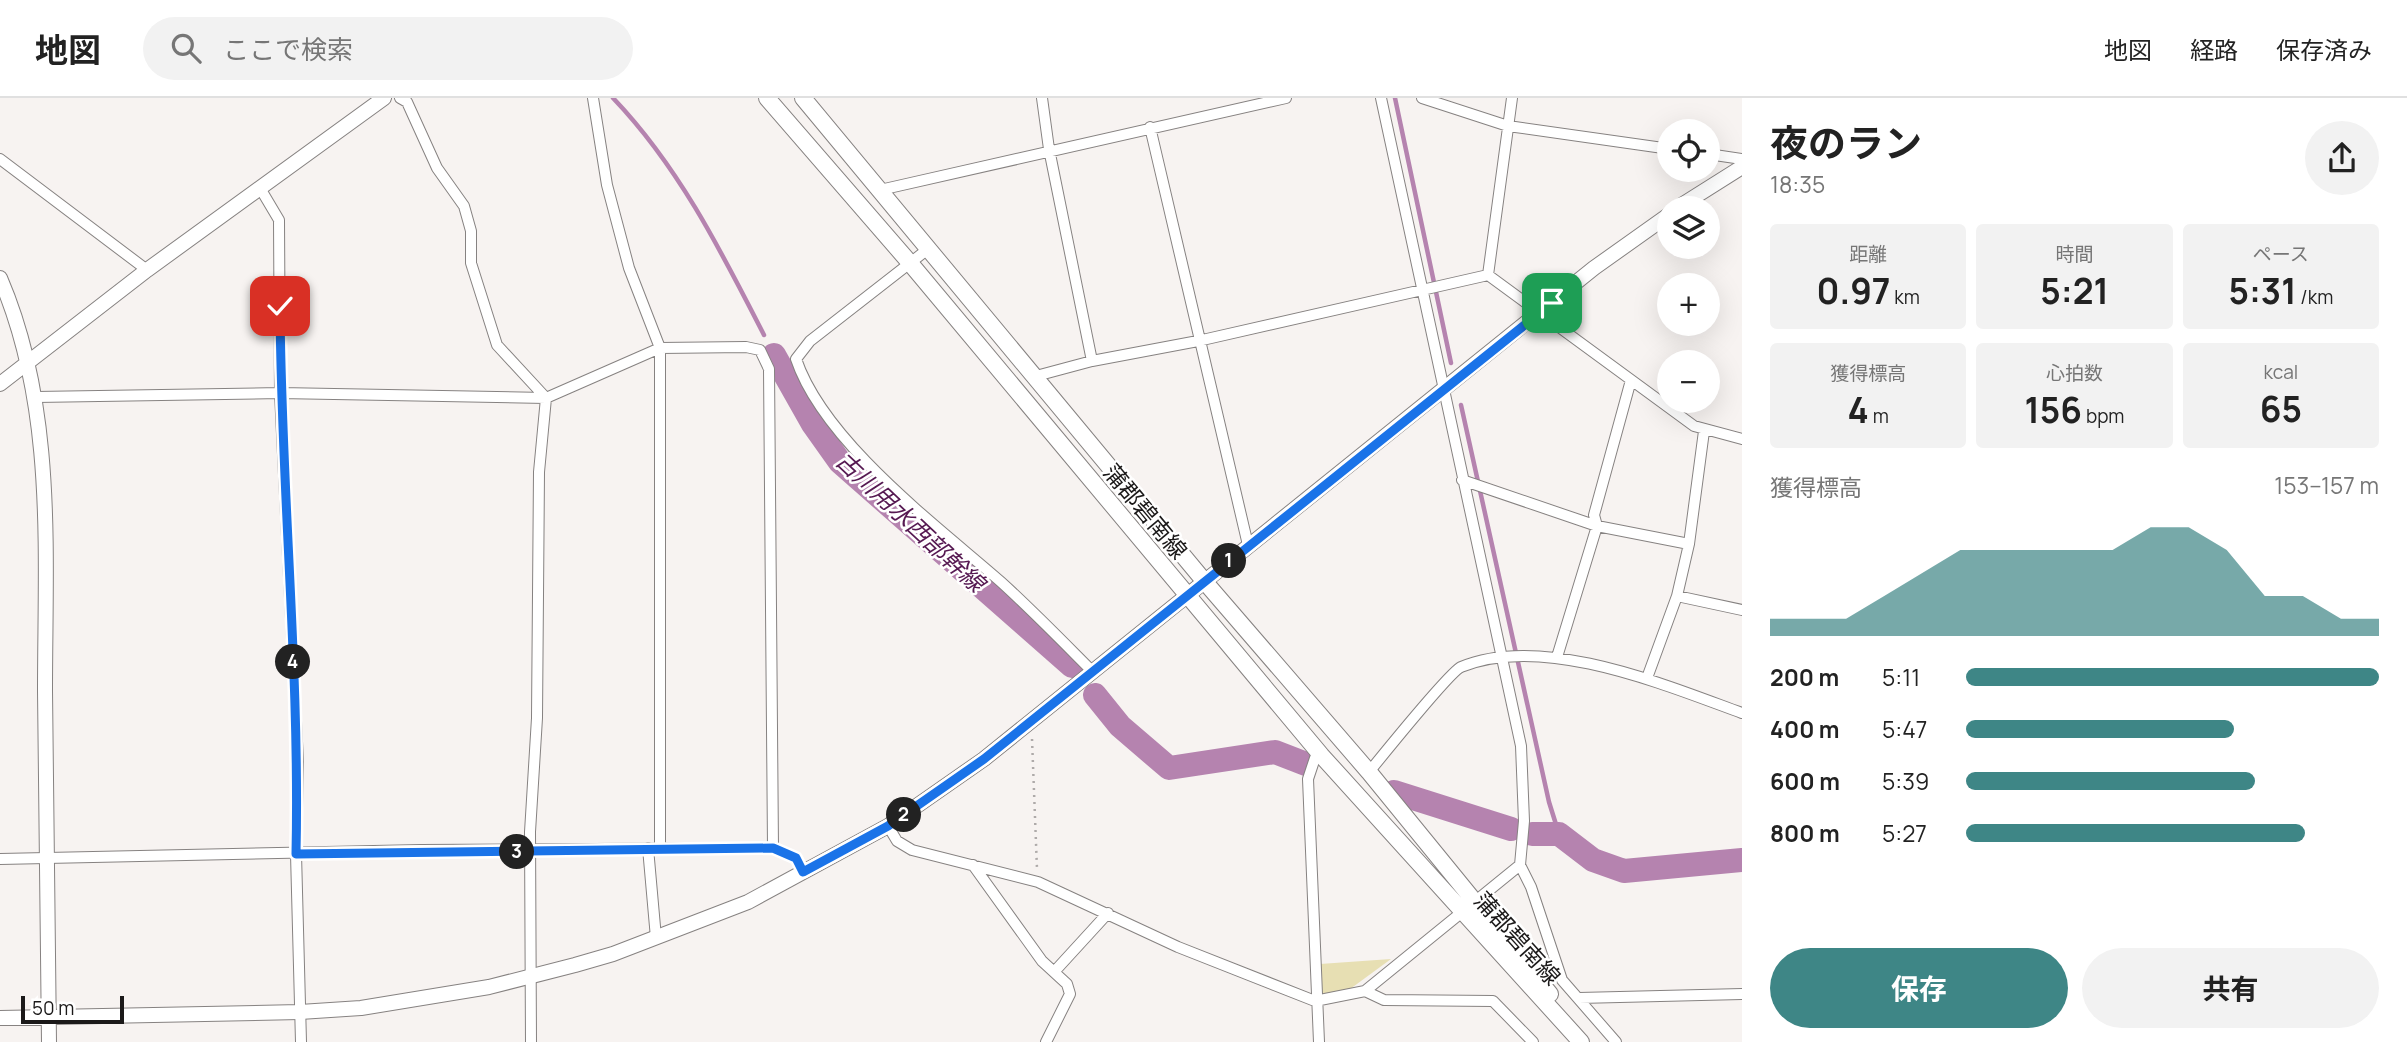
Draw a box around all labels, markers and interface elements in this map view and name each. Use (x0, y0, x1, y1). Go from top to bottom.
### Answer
search box (143, 17, 633, 80)
text: 地図 (35, 27, 101, 72)
icon: search (167, 29, 205, 67)
text: ここで検索 (223, 31, 353, 67)
text: 地図 (2104, 33, 2152, 66)
text: 経路 (2190, 33, 2238, 66)
text: 保存済み (2276, 33, 2372, 66)
text: 夜のラン (1770, 116, 1922, 168)
map controls (1657, 119, 1720, 413)
button: locate (1657, 119, 1720, 182)
button: share (2305, 121, 2379, 195)
text: 18:35 (1770, 168, 1825, 200)
button: layers (1657, 196, 1720, 259)
text: 距離 (1849, 241, 1887, 267)
text: 時間 (2055, 241, 2094, 267)
text: ペース (2253, 241, 2309, 267)
text: 0.97 (1817, 267, 1890, 315)
text: 5:21 (2040, 267, 2109, 315)
text: 5:31 (2228, 267, 2297, 315)
pin (1522, 273, 1582, 333)
button: + (1657, 273, 1720, 336)
pin (250, 276, 310, 336)
icon: arrive (1533, 284, 1571, 322)
text: km (1890, 284, 1920, 310)
text: /km (2297, 284, 2333, 310)
icon: check (261, 287, 299, 325)
button: − (1657, 350, 1720, 413)
text: kcal (2263, 359, 2298, 385)
text: 獲得標高 (1830, 360, 1906, 386)
text: 心拍数 (2046, 360, 2103, 386)
text: 65 (2260, 385, 2302, 433)
text: 4 (1848, 386, 1869, 434)
text: 156 (2024, 386, 2082, 434)
text: m (1869, 403, 1889, 429)
text: bpm (2082, 403, 2125, 429)
water label: 古川用水西部幹線 (830, 443, 995, 601)
street label: 蒲郡碧南線 (1097, 457, 1195, 565)
text: 153–157 m (2274, 469, 2379, 501)
text: 獲得標高 (1770, 471, 1862, 503)
pin: 1 (1212, 544, 1246, 578)
text: 1 (1224, 547, 1233, 573)
pin: 4 (276, 644, 310, 680)
text: 4 (287, 648, 298, 674)
text: 200 m (1770, 661, 1839, 693)
text: 5:11 (1882, 661, 1920, 693)
text: 400 m (1770, 713, 1840, 745)
text: 5:47 (1882, 713, 1927, 745)
text: 600 m (1770, 765, 1840, 797)
text: 5:39 (1882, 765, 1929, 797)
pin: 2 (886, 798, 922, 832)
text: 2 (898, 801, 909, 827)
text: 800 m (1770, 817, 1840, 849)
text: 5:27 (1882, 817, 1927, 849)
pin: 3 (500, 834, 534, 870)
text: 3 (511, 838, 522, 864)
street label: 蒲郡碧南線 (1468, 885, 1568, 991)
button: 保存 (1770, 948, 2068, 1028)
button: 共有 (2082, 948, 2379, 1028)
scale bar (21, 993, 124, 1025)
text: 50 m (32, 995, 74, 1021)

